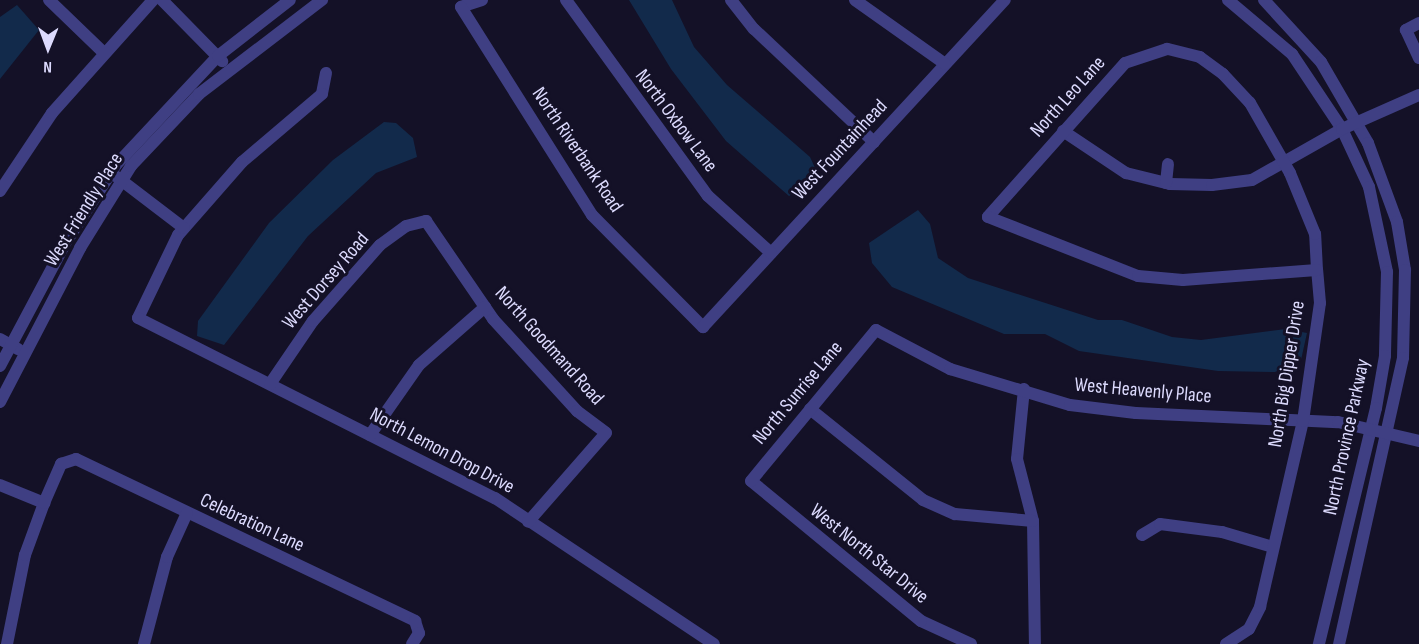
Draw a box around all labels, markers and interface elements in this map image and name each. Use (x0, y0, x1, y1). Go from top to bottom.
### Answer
north arrow (18, 18, 78, 78)
street label: North Leo Lane (1025, 52, 1111, 142)
text: N (43, 57, 52, 76)
street label: North Oxbow Lane (630, 65, 722, 177)
street label: North Riverbank Road (526, 83, 628, 217)
street label: West Fountainhead (787, 95, 893, 205)
street label: West Friendly Place (39, 149, 129, 271)
street label: West Dorsey Road (278, 228, 374, 334)
street label: North Goodmand Road (489, 282, 609, 410)
street label: North Big Dipper Drive (1264, 299, 1310, 449)
street label: North Sunrise Lane (748, 337, 848, 449)
street label: North Province Parkway (1319, 357, 1375, 517)
street label: West Heavenly Place (1073, 373, 1213, 409)
street label: North Lemon Drop Drive (366, 403, 518, 499)
street label: Celebration Lane (196, 488, 308, 558)
street label: West North Star Drive (805, 499, 933, 609)

